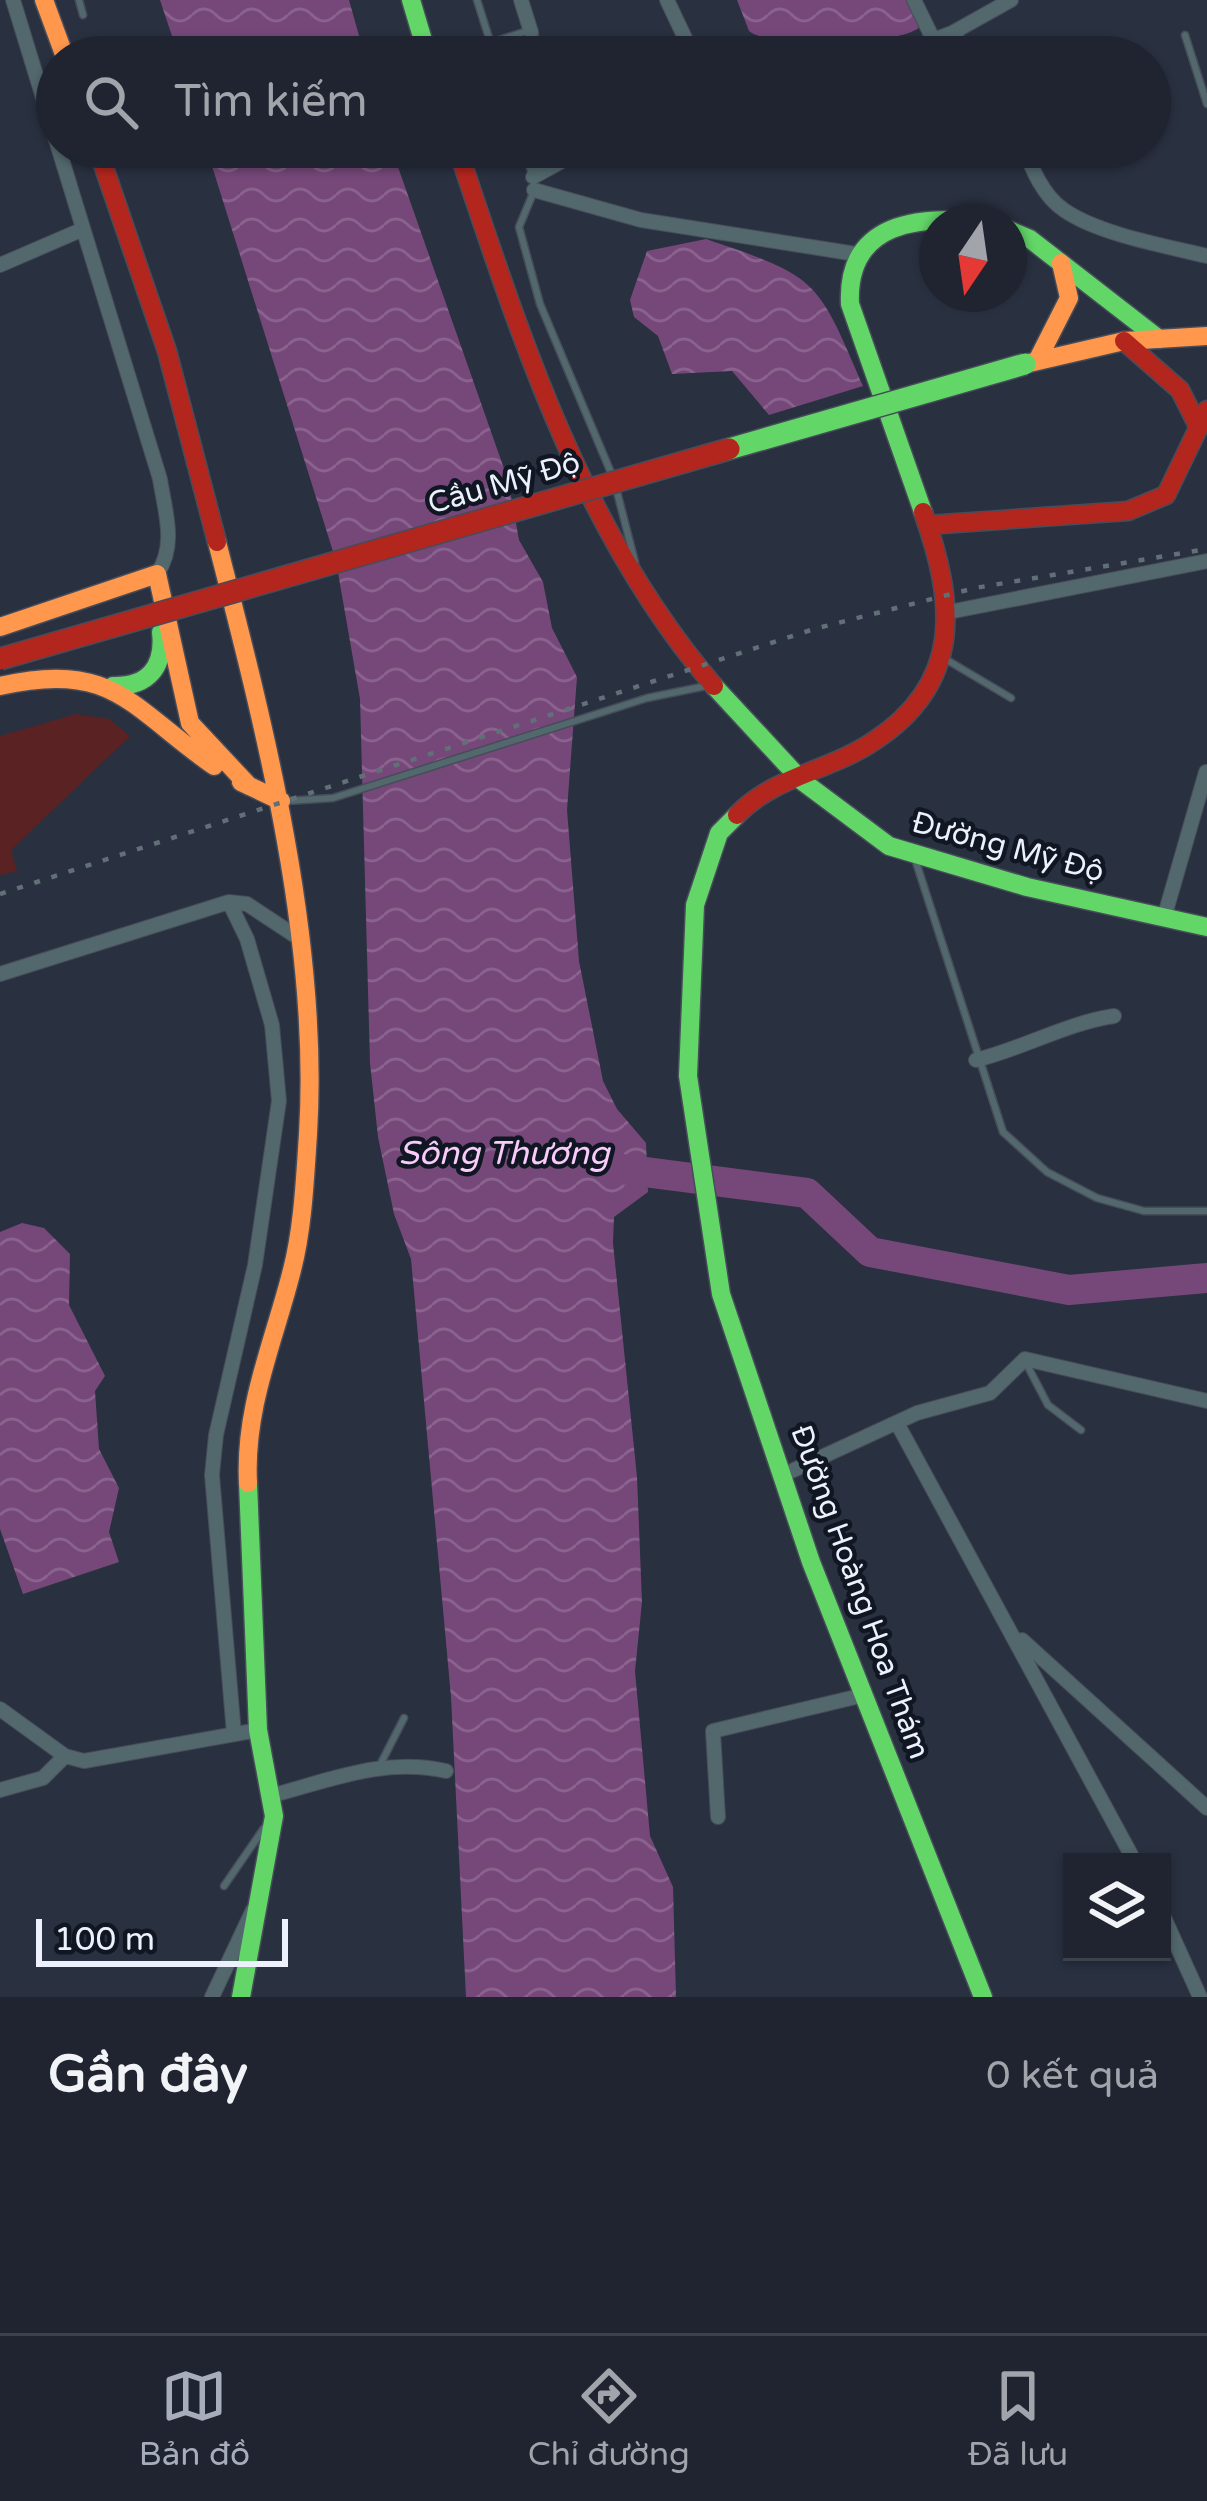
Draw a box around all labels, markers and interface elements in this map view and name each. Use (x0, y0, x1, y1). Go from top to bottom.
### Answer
search box (36, 36, 1171, 168)
icon: search (78, 69, 144, 135)
text: Tìm kiếm (174, 75, 368, 129)
north arrow (919, 204, 1027, 312)
street label: Cầu Mỹ Độ (424, 444, 584, 522)
street label: Đường Mỹ Độ (908, 804, 1108, 890)
water label: Sông Thương (398, 1134, 612, 1173)
street label: Đường Hoàng Hoa Thám (782, 1420, 938, 1764)
map controls (1063, 1853, 1171, 1961)
button: layers (1063, 1853, 1171, 1961)
scale bar (36, 1913, 288, 1966)
text: 100 m (54, 1920, 155, 1959)
text: Gần đây (48, 2044, 248, 2106)
text: 0 kết quả (986, 2052, 1159, 2099)
tab: Bản đồ (139, 2363, 250, 2474)
tab: Chỉ đường (528, 2363, 690, 2474)
tab: Đã lưu (968, 2363, 1068, 2474)

